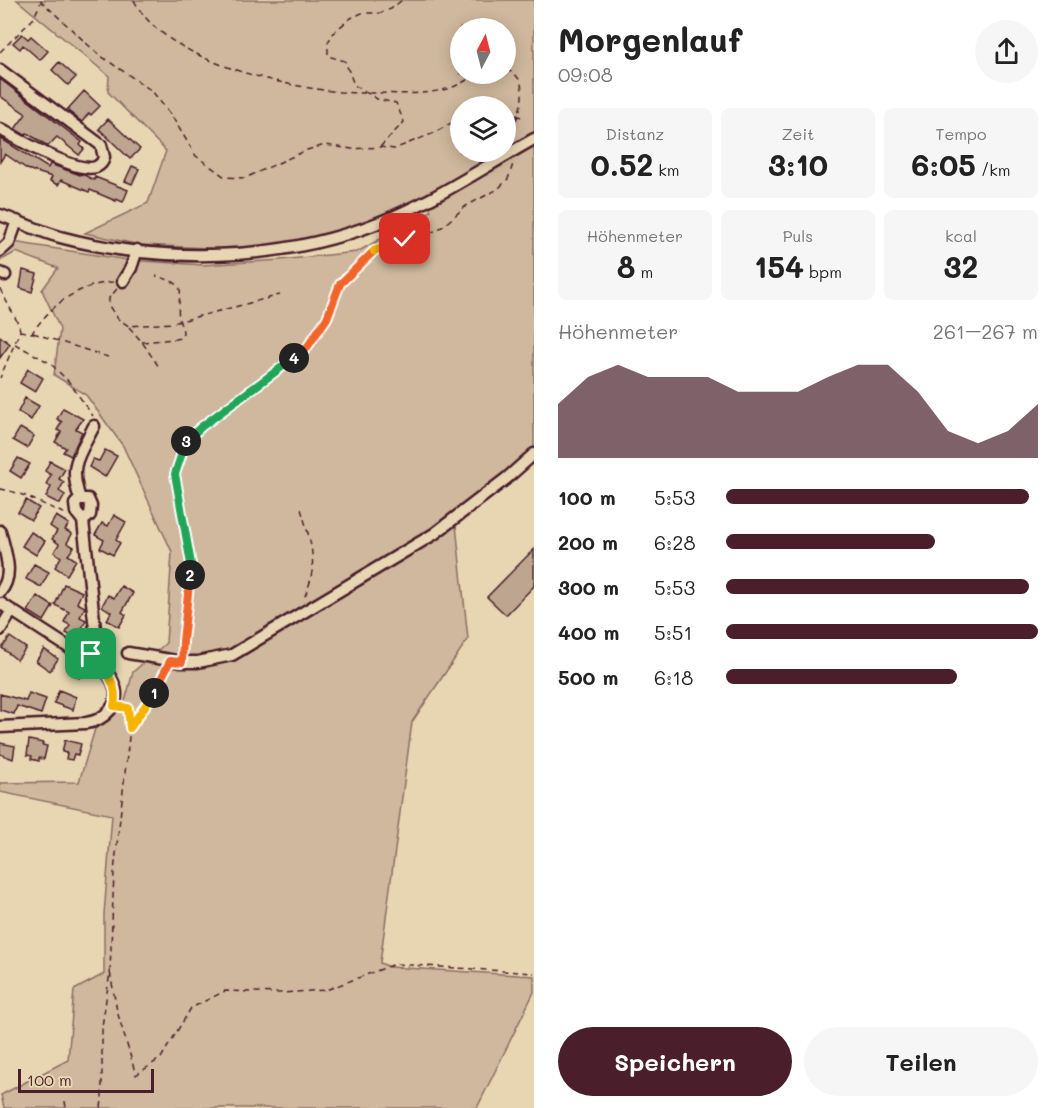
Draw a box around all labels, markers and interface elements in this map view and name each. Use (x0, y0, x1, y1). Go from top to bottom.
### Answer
text: Morgenlauf (558, 17, 742, 60)
north arrow (450, 18, 516, 84)
map controls (450, 18, 516, 162)
button: share (975, 20, 1038, 83)
text: 09:08 (558, 61, 613, 87)
button: layers (450, 96, 516, 162)
text: Distanz (606, 123, 664, 144)
text: Zeit (782, 123, 814, 144)
text: Tempo (936, 123, 986, 144)
text: 0.52 (590, 144, 653, 184)
text: 3:10 (768, 144, 828, 184)
text: 6:05 (911, 144, 976, 184)
text: km (653, 159, 680, 180)
text: /km (976, 159, 1011, 180)
pin (379, 213, 430, 264)
icon: check (388, 222, 421, 255)
text: Höhenmeter (587, 225, 683, 246)
text: Puls (783, 225, 813, 246)
text: kcal (945, 225, 977, 246)
text: 8 (617, 246, 635, 286)
text: 154 (754, 246, 804, 286)
text: 32 (944, 246, 978, 286)
text: m (635, 261, 653, 282)
text: bpm (804, 261, 842, 282)
text: Höhenmeter (558, 318, 678, 344)
text: 261–267 m (933, 318, 1038, 344)
pin: 4 (279, 343, 309, 373)
text: 4 (289, 347, 299, 368)
pin: 3 (171, 426, 201, 456)
text: 3 (181, 430, 191, 451)
text: 100 m (558, 484, 616, 510)
text: 5:53 (654, 484, 695, 510)
text: 200 m (558, 529, 618, 555)
text: 6:28 (654, 529, 696, 555)
pin: 2 (175, 560, 205, 590)
text: 2 (186, 564, 194, 585)
text: 300 m (558, 574, 619, 600)
text: 5:53 (654, 574, 695, 600)
text: 400 m (558, 619, 619, 645)
text: 5:51 (654, 619, 692, 645)
pin (65, 628, 116, 679)
icon: arrive (74, 637, 107, 670)
text: 500 m (558, 664, 618, 690)
text: 6:18 (654, 664, 693, 690)
pin: 1 (139, 678, 169, 708)
text: 1 (150, 682, 158, 703)
button: Speichern (558, 1027, 792, 1096)
button: Teilen (804, 1027, 1038, 1096)
scale bar (18, 1066, 154, 1094)
text: 100 m (27, 1069, 72, 1090)

